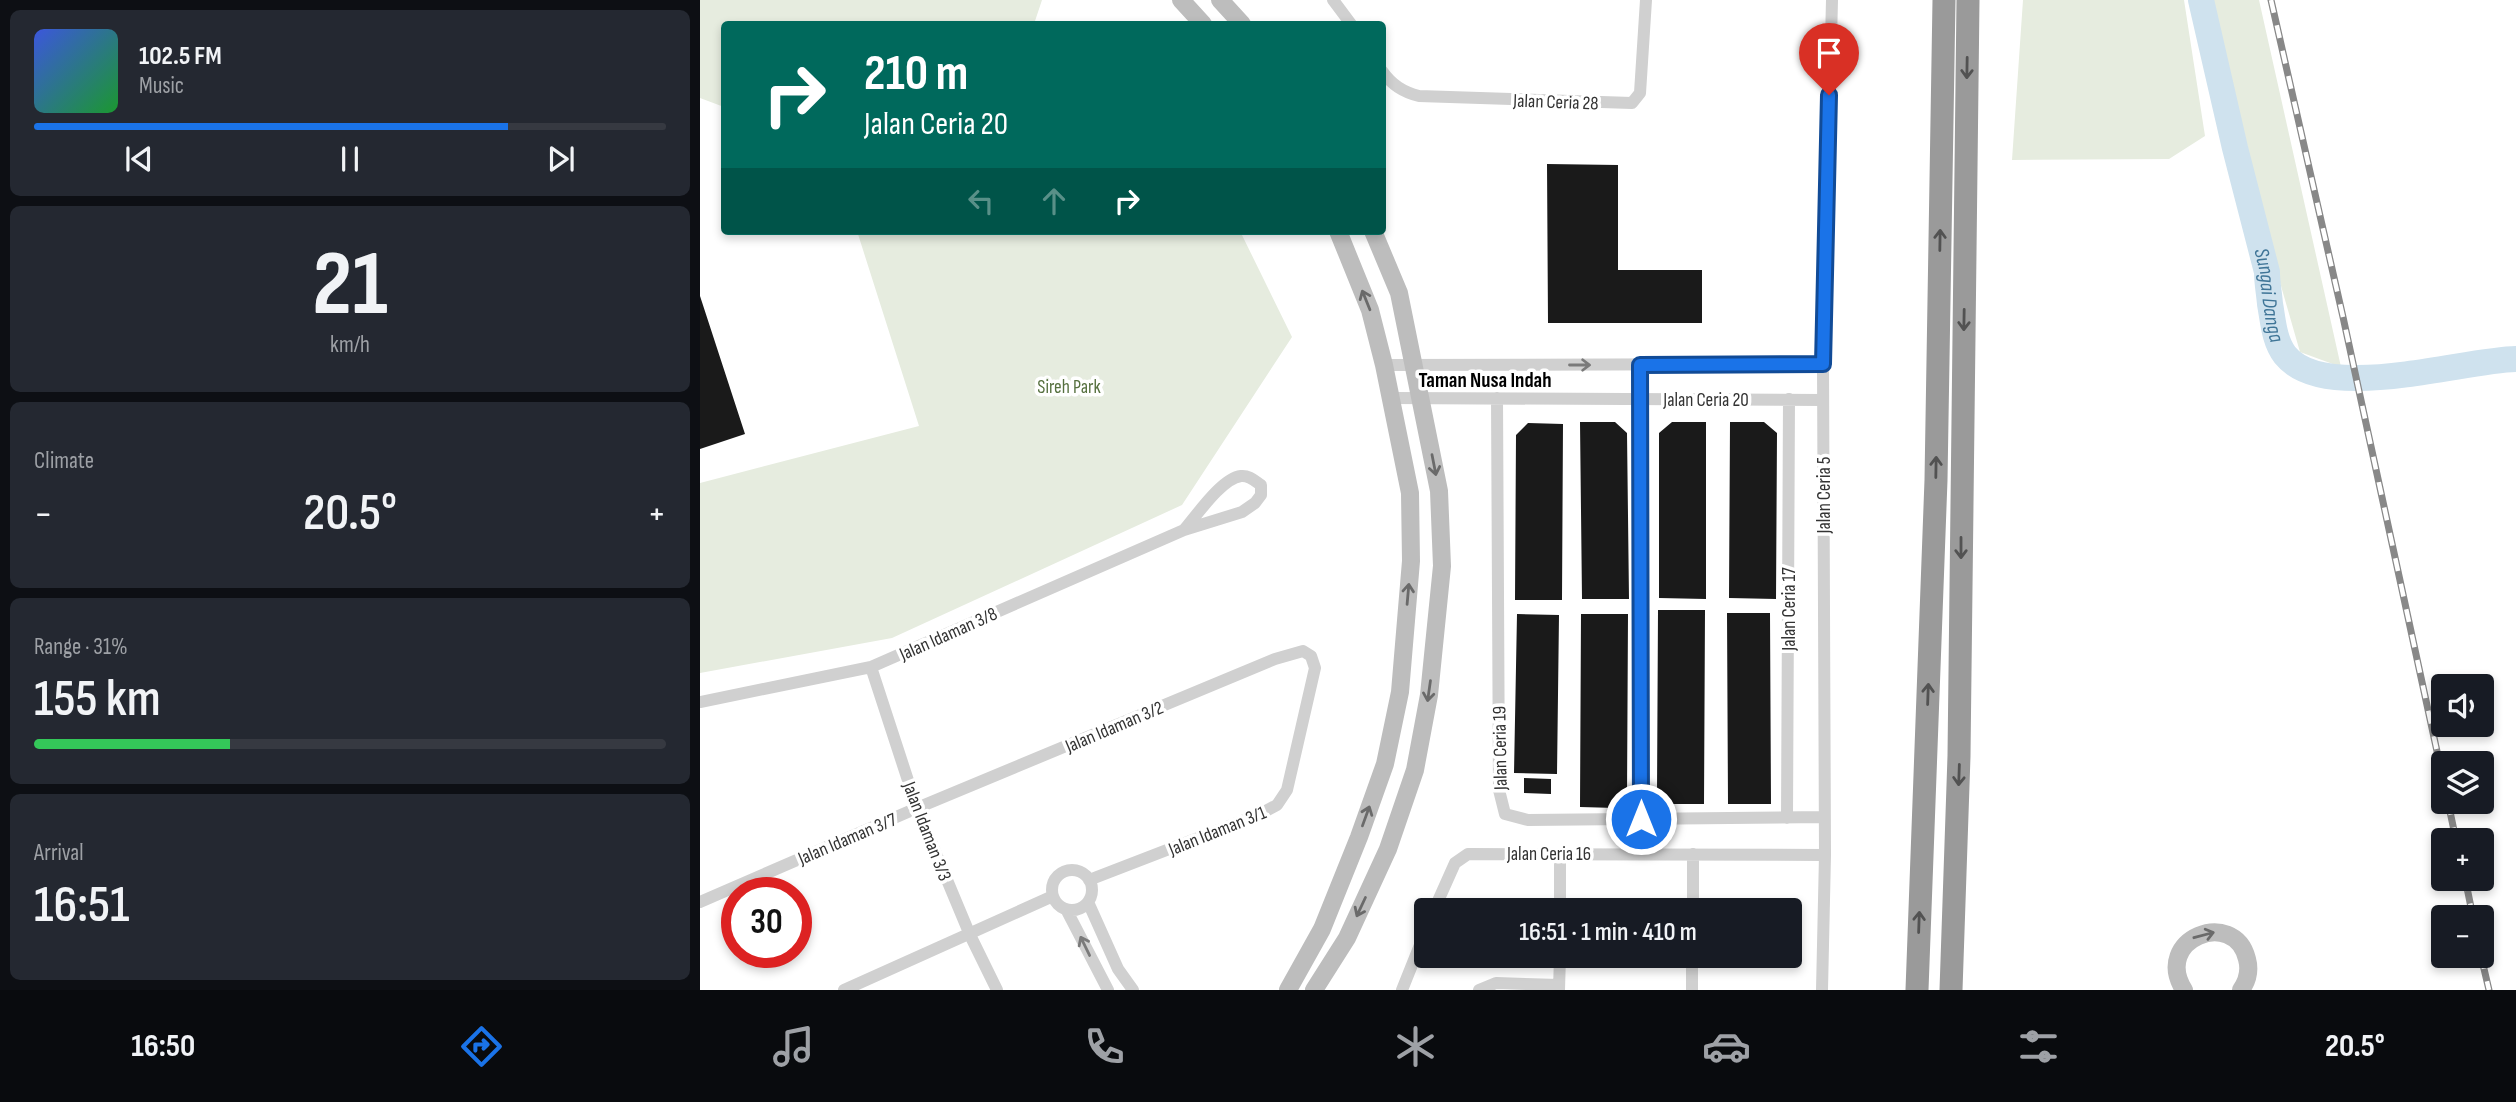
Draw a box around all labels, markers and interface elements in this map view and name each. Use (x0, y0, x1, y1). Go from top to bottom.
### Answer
pin (1799, 23, 1859, 95)
icon: arrive (1810, 34, 1848, 72)
text: 102.5 FM (139, 41, 222, 72)
text: 210 m (864, 45, 968, 104)
icon: right (749, 49, 840, 140)
one-way arrow (1961, 56, 1974, 79)
text: Music (139, 72, 184, 100)
street label: Jalan Ceria 28 (1512, 89, 1599, 115)
text: Jalan Ceria 20 (864, 105, 1008, 144)
icon: previous (120, 140, 158, 178)
icon: pause (331, 140, 369, 178)
icon: next (542, 140, 580, 178)
icon: left (962, 182, 1000, 220)
icon: ahead (1035, 182, 1073, 220)
icon: right (1108, 182, 1146, 220)
one-way arrow (1933, 228, 1947, 251)
text: 21 (312, 231, 388, 340)
water label: Sungai Danga (2248, 245, 2289, 346)
one-way arrow (1359, 289, 1372, 311)
one-way arrow (1957, 308, 1970, 331)
text: km/h (330, 331, 370, 359)
one-way arrow (1568, 358, 1591, 372)
district label: Taman Nusa Indah (1418, 368, 1552, 393)
park label: Sireh Park (1037, 376, 1101, 399)
street label: Jalan Ceria 20 (1662, 389, 1749, 412)
text: Climate (34, 447, 94, 475)
one-way arrow (1427, 453, 1441, 476)
one-way arrow (1929, 456, 1943, 479)
street label: Jalan Ceria 5 (1813, 457, 1836, 534)
text: 20.5° (303, 482, 397, 545)
text: − (34, 492, 53, 537)
text: + (647, 492, 666, 537)
one-way arrow (1954, 536, 1968, 559)
street label: Jalan Ceria 17 (1778, 567, 1801, 652)
one-way arrow (1402, 583, 1415, 606)
street label: Jalan Idaman 3/8 (895, 603, 1001, 667)
text: Range · 31% (34, 633, 128, 661)
text: 155 km (34, 668, 161, 731)
map controls (2431, 674, 2494, 968)
button: sound (2431, 674, 2494, 737)
one-way arrow (1423, 679, 1436, 702)
one-way arrow (1921, 683, 1934, 706)
street label: Jalan Idaman 3/2 (1061, 696, 1167, 759)
street label: Jalan Ceria 19 (1488, 706, 1513, 791)
button: layers (2431, 751, 2494, 814)
one-way arrow (1952, 763, 1965, 786)
street label: Jalan Idaman 3/3 (897, 778, 956, 884)
position arrow (1604, 782, 1678, 856)
street label: Jalan Idaman 3/1 (1165, 801, 1270, 862)
one-way arrow (1361, 806, 1374, 828)
street label: Jalan Idaman 3/7 (794, 808, 901, 871)
button: + (2431, 828, 2494, 891)
text: Arrival (34, 839, 83, 867)
street label: Jalan Ceria 16 (1506, 843, 1591, 866)
text: 16:51 (34, 874, 130, 937)
speed limit sign: 30 (721, 877, 812, 968)
one-way arrow (1354, 896, 1367, 917)
button: − (2431, 905, 2494, 968)
one-way arrow (1913, 911, 1926, 934)
text: 16:51 · 1 min · 410 m (1519, 917, 1697, 948)
one-way arrow (2192, 928, 2214, 941)
one-way arrow (1077, 936, 1091, 957)
icon: directions (457, 1022, 506, 1071)
icon: music (769, 1022, 818, 1071)
icon: phone (1080, 1022, 1129, 1071)
icon: climate (1391, 1022, 1440, 1071)
icon: car (1702, 1022, 1751, 1071)
icon: filters (2014, 1022, 2063, 1071)
text: 16:50 (131, 1027, 195, 1066)
text: 20.5° (2325, 1027, 2385, 1066)

